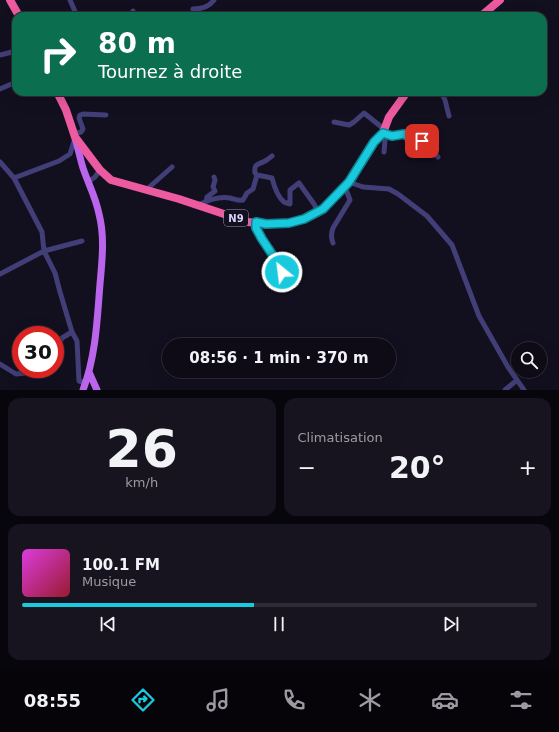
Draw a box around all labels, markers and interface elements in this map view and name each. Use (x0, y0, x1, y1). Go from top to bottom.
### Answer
text: 80 m (98, 27, 176, 60)
icon: right (32, 28, 84, 80)
text: Tournez à droite (98, 61, 242, 82)
pin (405, 124, 439, 158)
icon: arrive (411, 130, 433, 152)
road number: N9 (224, 210, 248, 226)
position arrow (261, 251, 303, 293)
speed limit sign: 30 (12, 326, 64, 378)
map controls (511, 342, 547, 378)
button: search (511, 342, 547, 378)
text: 08:56 · 1 min · 370 m (189, 349, 369, 367)
text: 26 (106, 419, 178, 479)
text: Climatisation (298, 430, 383, 445)
text: 20° (389, 450, 446, 485)
text: − (298, 455, 316, 480)
text: + (519, 455, 537, 480)
text: km/h (125, 475, 158, 490)
text: 100.1 FM (82, 556, 160, 574)
text: Musique (82, 574, 136, 589)
icon: previous (97, 613, 119, 635)
icon: pause (268, 613, 290, 635)
icon: next (440, 613, 462, 635)
icon: directions (129, 686, 157, 714)
icon: music (204, 686, 232, 714)
icon: phone (280, 686, 308, 714)
icon: climate (356, 686, 384, 714)
icon: car (431, 686, 459, 714)
icon: filters (507, 686, 535, 714)
text: 08:55 (24, 690, 81, 711)

